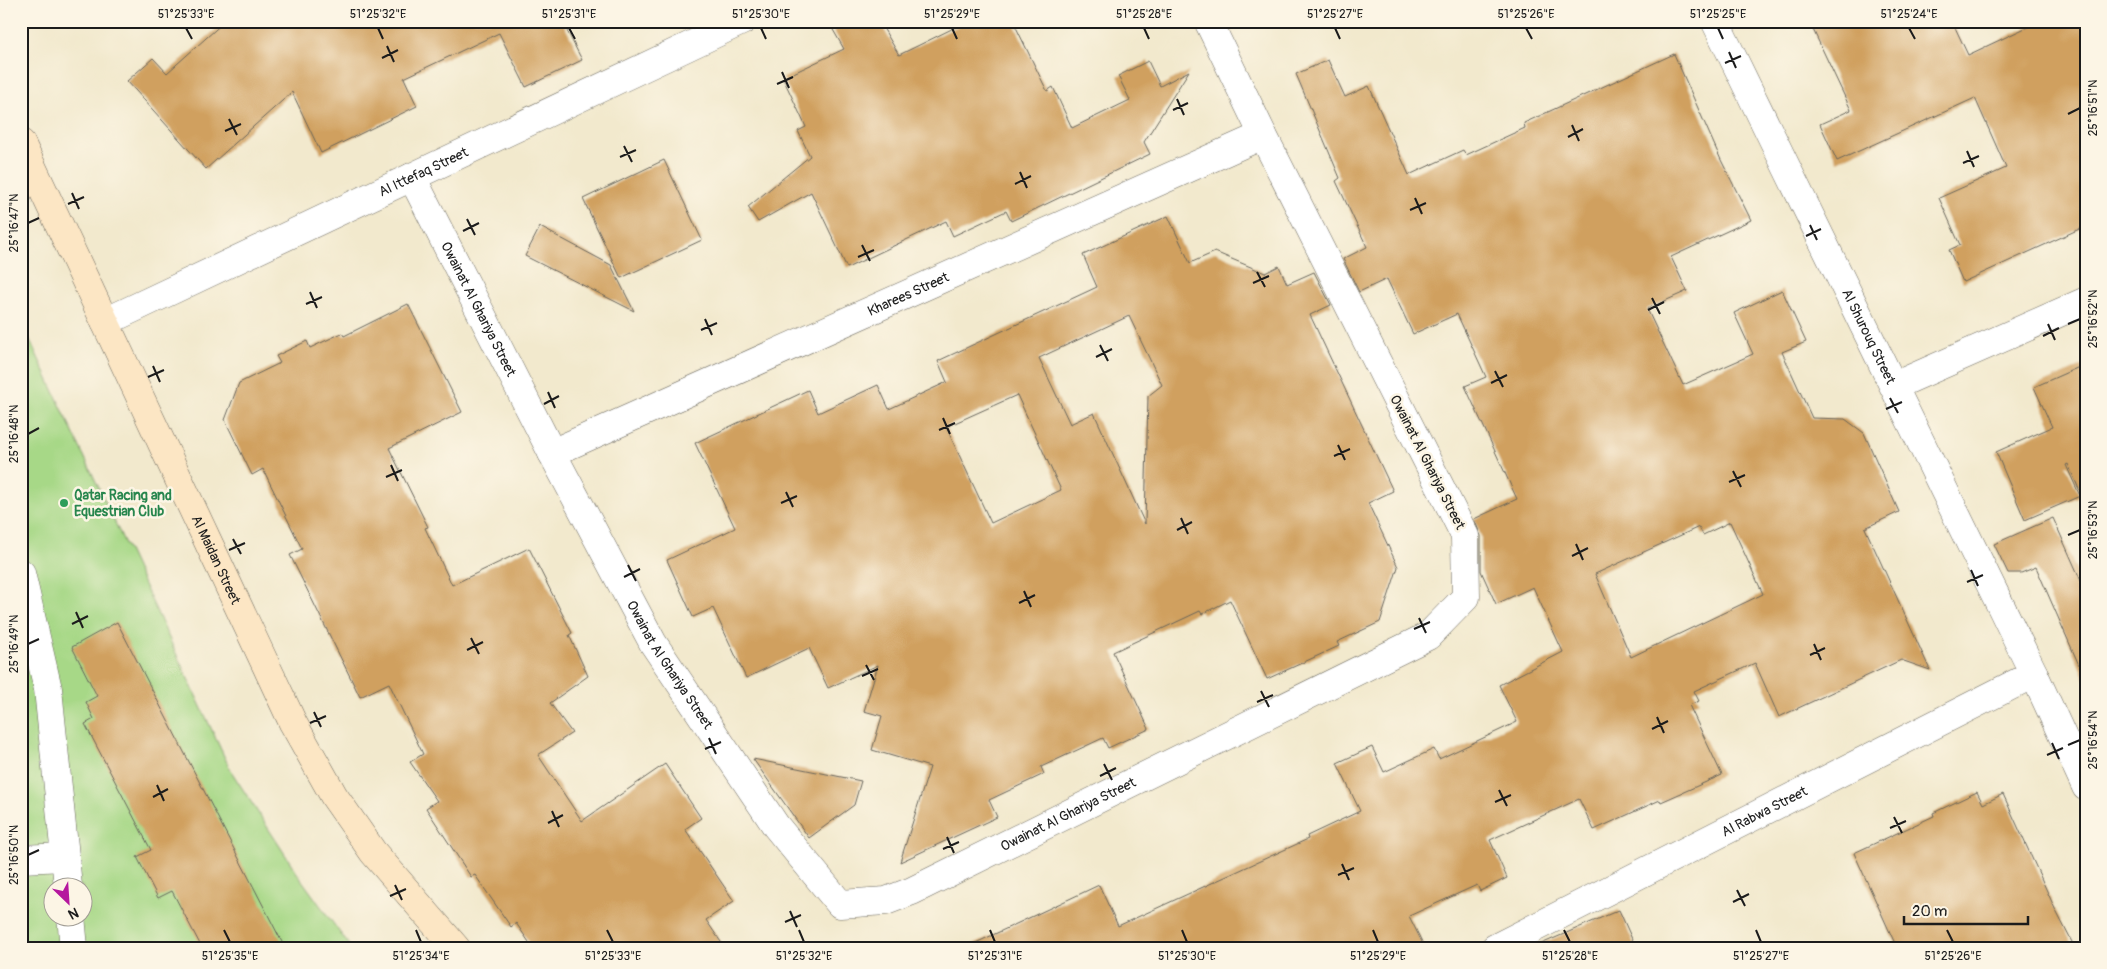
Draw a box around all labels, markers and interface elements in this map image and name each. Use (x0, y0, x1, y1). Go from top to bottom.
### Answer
text: 51°25'33"E (158, 7, 214, 22)
text: 51°25'32"E (350, 7, 406, 22)
text: 51°25'31"E (542, 7, 596, 22)
text: 51°25'30"E (732, 7, 790, 22)
text: 51°25'29"E (924, 7, 980, 22)
text: 51°25'28"E (1116, 7, 1172, 22)
text: 51°25'27"E (1307, 7, 1363, 22)
text: 51°25'26"E (1498, 7, 1554, 22)
text: 51°25'25"E (1690, 7, 1746, 22)
text: 51°25'24"E (1881, 7, 1937, 22)
text: 25°16'51"N (2086, 80, 2101, 136)
street label: Al Ittefaq Street (376, 144, 471, 200)
text: 25°16'47"N (7, 194, 22, 252)
street label: Owainat Al Ghariya Street (437, 239, 520, 380)
street label: Kharees Street (865, 268, 952, 320)
street label: Al Shurouq Street (1838, 286, 1899, 387)
text: 25°16'52"N (2086, 290, 2101, 348)
street label: Owainat Al Ghariya Street (1386, 392, 1469, 533)
text: 25°16'48"N (7, 405, 22, 463)
place label: Qatar Racing and Equestrian Club (74, 487, 172, 520)
marker: Qatar Racing and Equestrian Club (58, 497, 70, 509)
text: 25°16'53"N (2086, 501, 2101, 559)
street label: Al Maidan Street (188, 512, 244, 607)
street label: Owainat Al Ghariya Street (623, 598, 717, 733)
text: 25°16'49"N (7, 615, 22, 673)
text: 25°16'54"N (2086, 711, 2101, 769)
street label: Owainat Al Ghariya Street (998, 774, 1139, 855)
street label: Al Rabwa Street (1719, 783, 1811, 840)
text: 25°16'50"N (7, 825, 22, 885)
north arrow (42, 876, 92, 926)
scale bar (1904, 894, 2028, 926)
text: 20 m (1912, 902, 1947, 921)
text: N (65, 904, 81, 923)
text: 51°25'35"E (202, 949, 258, 964)
text: 51°25'34"E (393, 949, 449, 964)
text: 51°25'33"E (585, 949, 641, 964)
text: 51°25'32"E (776, 949, 832, 964)
text: 51°25'31"E (968, 949, 1022, 964)
text: 51°25'30"E (1158, 949, 1216, 964)
text: 51°25'29"E (1350, 949, 1406, 964)
text: 51°25'28"E (1542, 949, 1598, 964)
text: 51°25'27"E (1733, 949, 1789, 964)
text: 51°25'26"E (1925, 949, 1981, 964)

